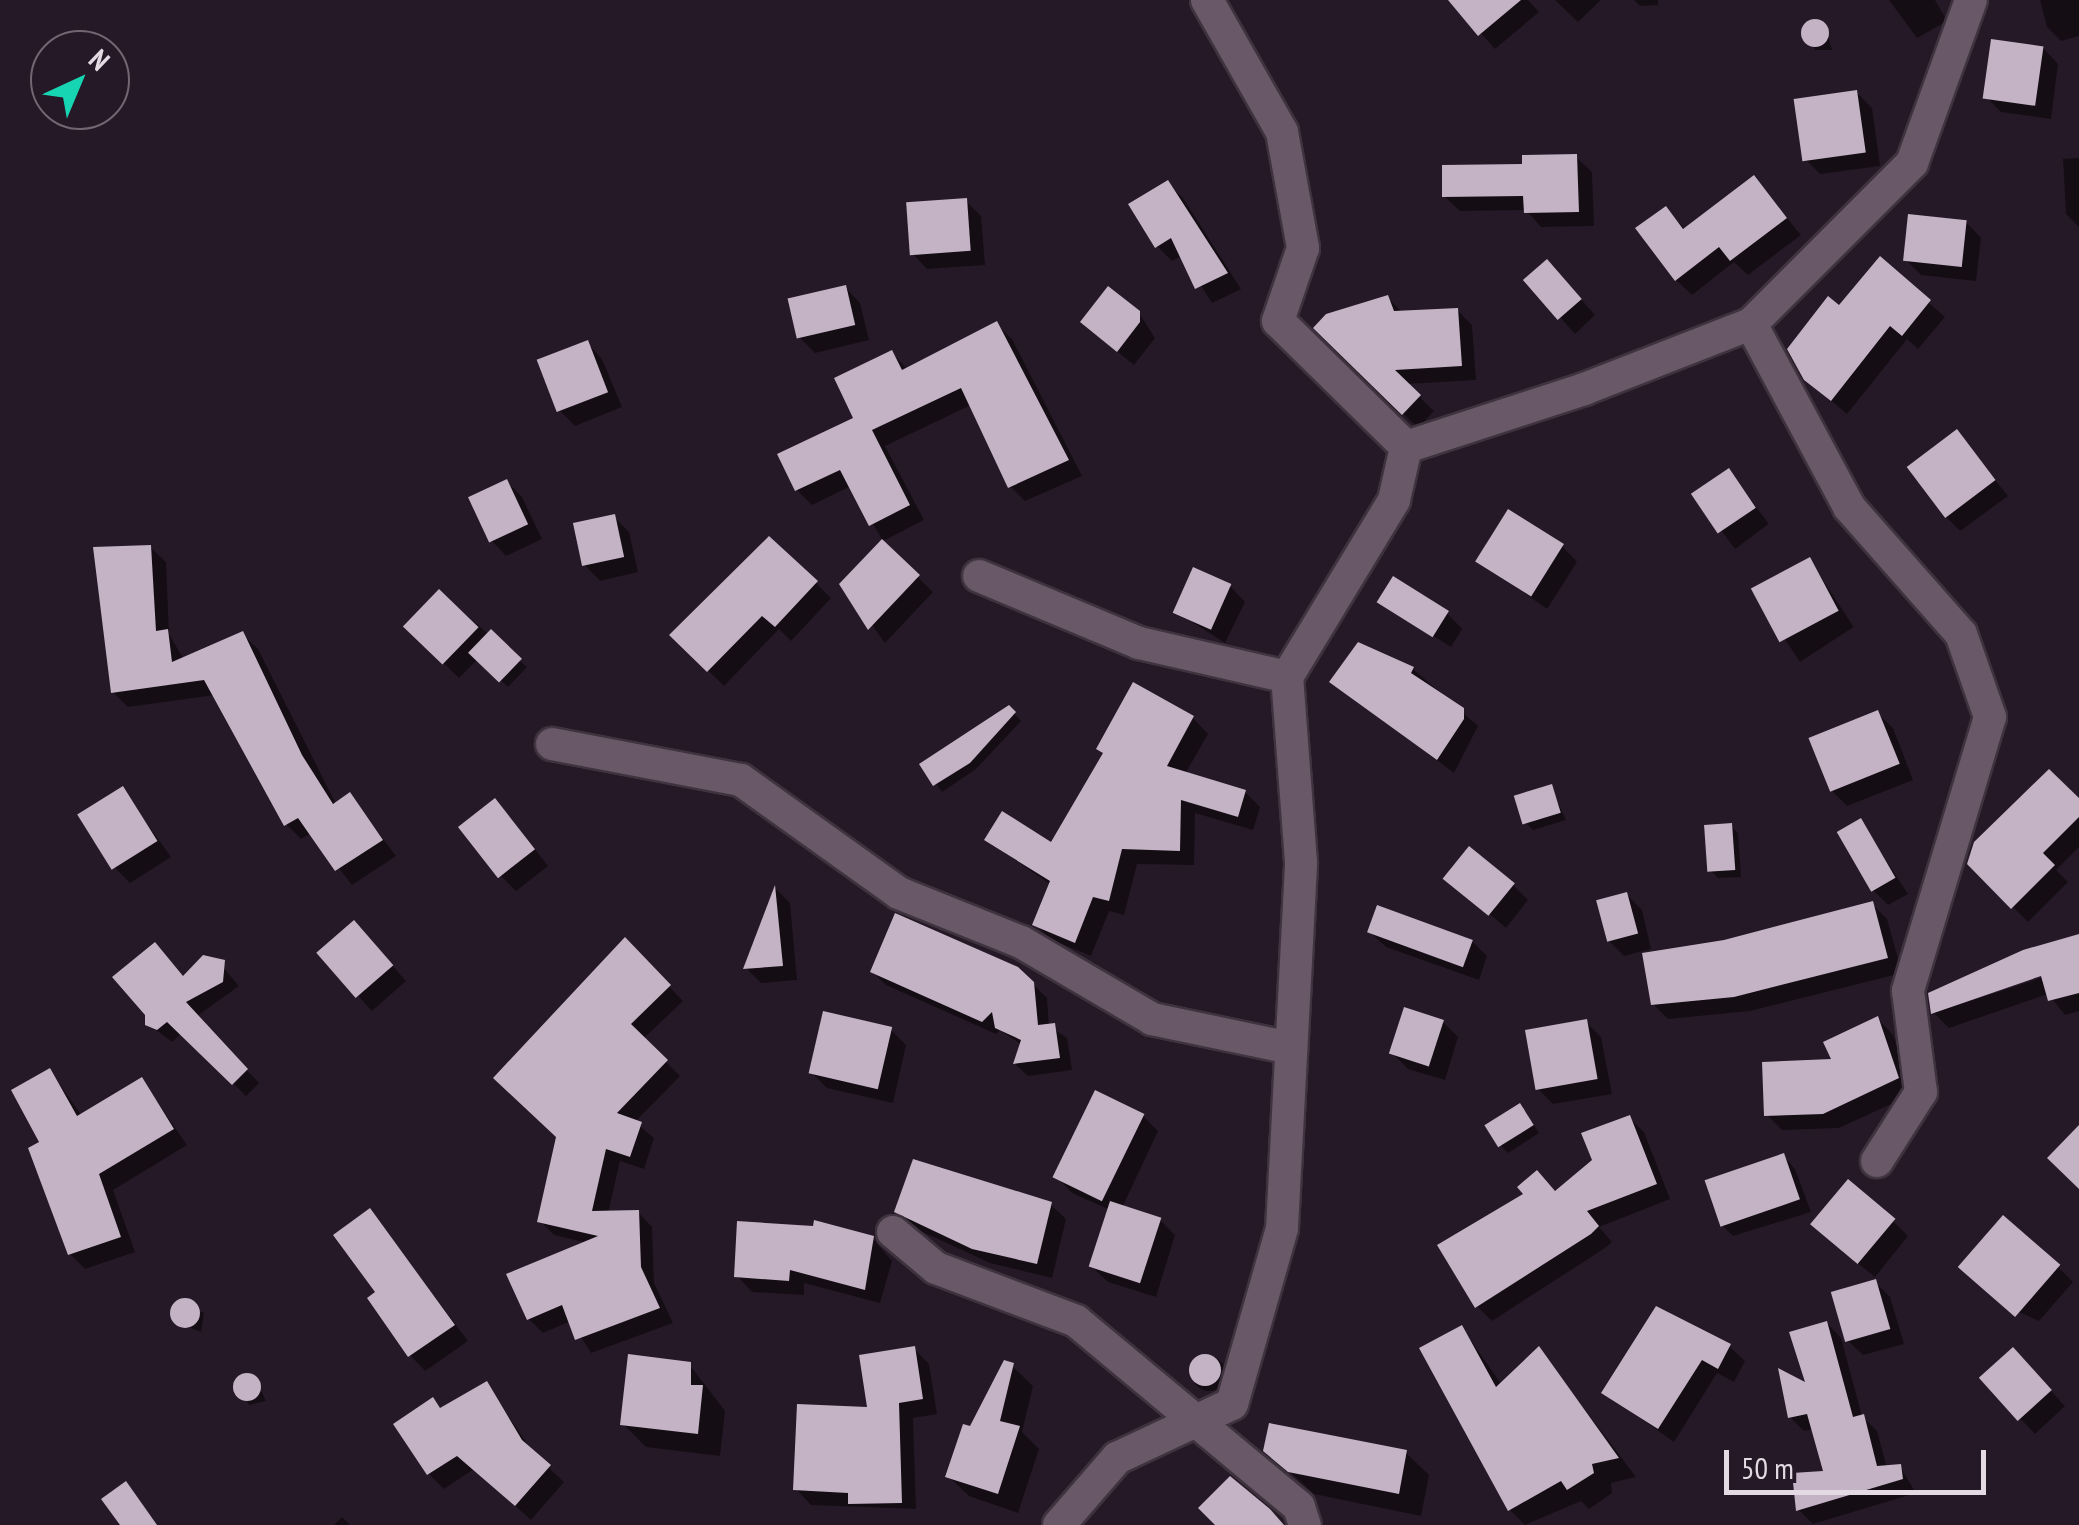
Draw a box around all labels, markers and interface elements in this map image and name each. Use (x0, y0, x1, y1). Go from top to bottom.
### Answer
north arrow (30, 30, 130, 130)
text: N (82, 41, 118, 78)
scale bar (1729, 1430, 1992, 1492)
text: 50 m (1741, 1448, 1794, 1487)

